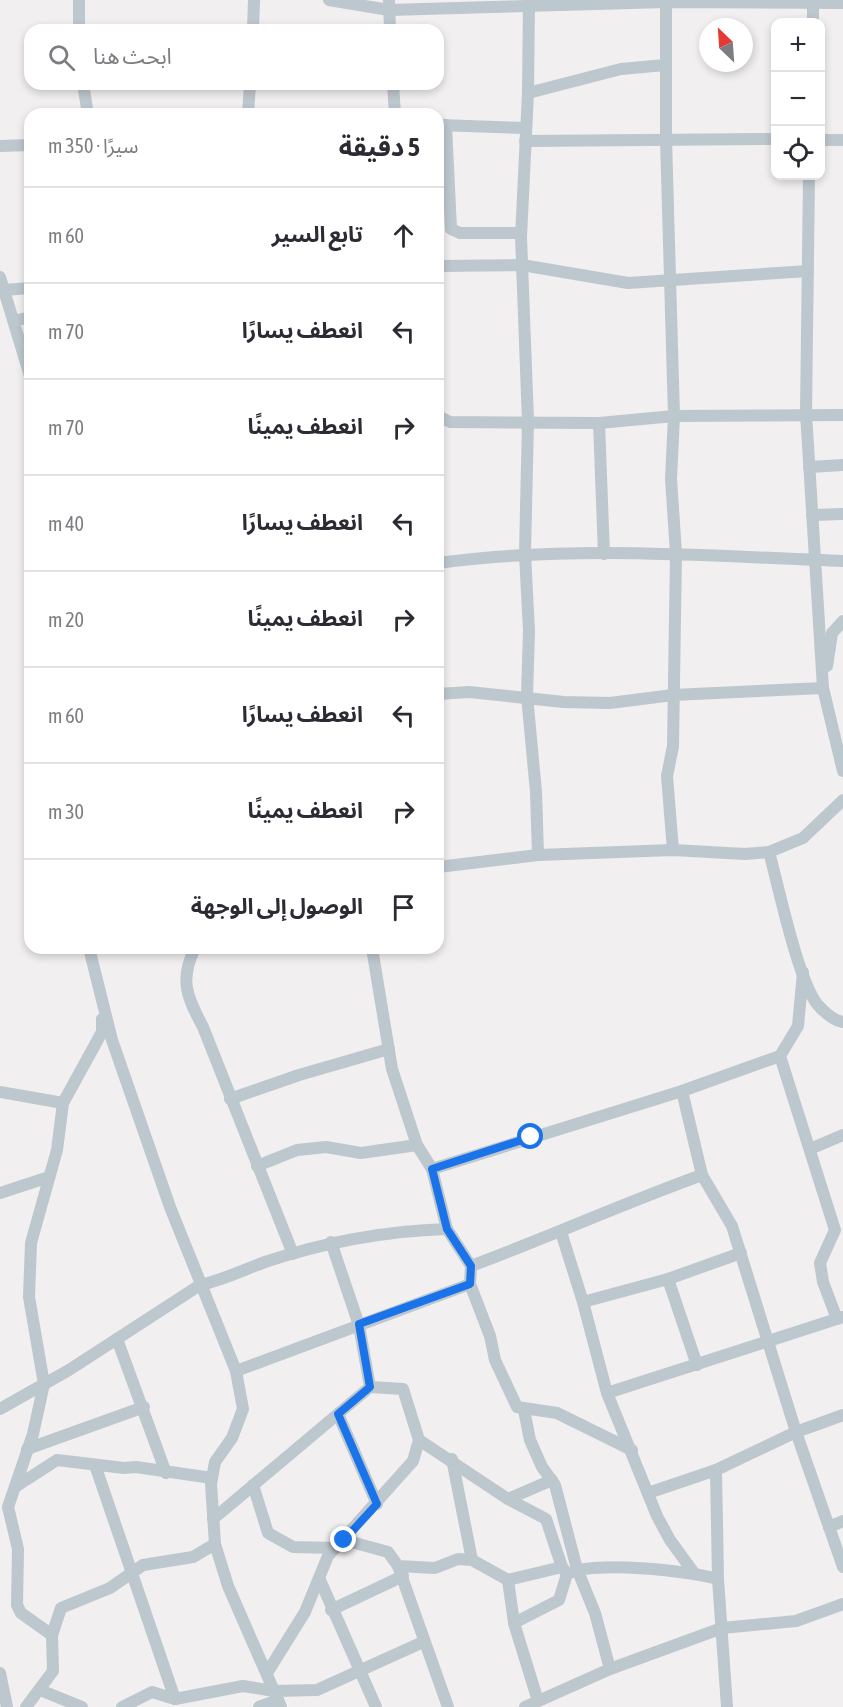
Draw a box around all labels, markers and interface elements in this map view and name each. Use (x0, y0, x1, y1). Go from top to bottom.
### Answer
north arrow (699, 18, 753, 72)
map controls (771, 18, 825, 180)
button: + (771, 18, 825, 72)
search box (24, 24, 444, 90)
icon: search (45, 41, 78, 74)
text: ابحث هنا (93, 43, 172, 69)
button: − (771, 72, 825, 126)
button: locate (771, 126, 825, 180)
text: 5 دقيقة (339, 132, 420, 162)
text: سيرًا · 350 m (48, 134, 138, 157)
icon: ahead (387, 219, 420, 252)
text: تابع السير (272, 221, 363, 247)
text: 60 m (48, 224, 84, 247)
icon: left (387, 315, 420, 348)
text: انعطف يسارًا (242, 317, 363, 343)
text: 70 m (48, 320, 84, 343)
icon: right (387, 411, 420, 444)
text: انعطف يمينًا (247, 413, 363, 439)
text: 70 m (48, 416, 84, 439)
icon: left (387, 507, 420, 540)
text: انعطف يسارًا (242, 509, 363, 535)
text: 40 m (48, 512, 84, 535)
icon: right (387, 603, 420, 636)
text: انعطف يمينًا (247, 605, 363, 631)
text: 20 m (48, 608, 84, 631)
icon: left (387, 699, 420, 732)
text: انعطف يسارًا (242, 701, 363, 727)
text: 60 m (48, 704, 84, 727)
icon: right (387, 795, 420, 828)
text: انعطف يمينًا (247, 797, 363, 823)
text: 30 m (48, 800, 84, 823)
icon: arrive (387, 891, 420, 924)
text: الوصول إلى الوجهة (191, 893, 363, 919)
route start (517, 1123, 543, 1149)
route end (330, 1526, 356, 1552)

